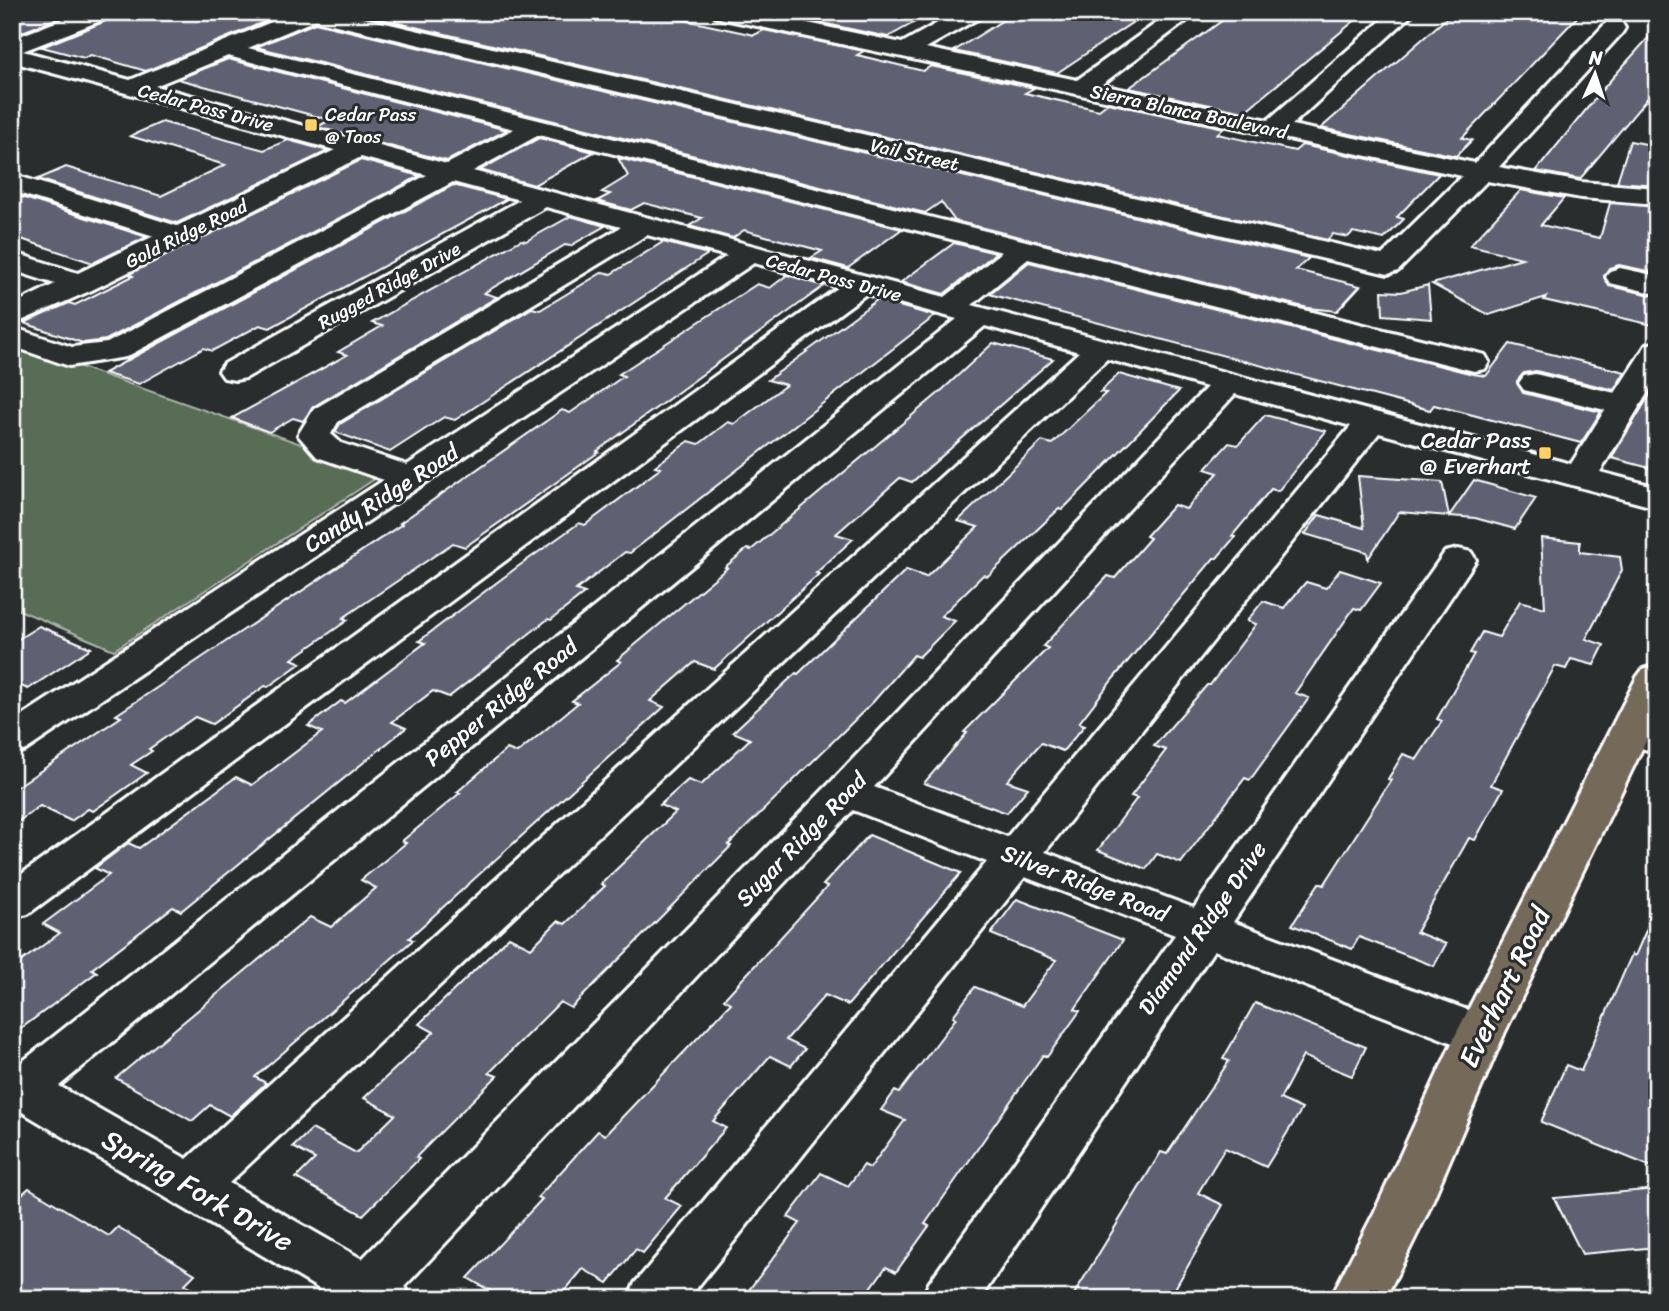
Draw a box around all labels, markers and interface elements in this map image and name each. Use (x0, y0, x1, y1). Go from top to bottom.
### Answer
north arrow (1560, 38, 1630, 108)
text: N (1587, 41, 1604, 74)
street label: Cedar Pass Drive (134, 74, 278, 141)
street label: Sierra Blanca Boulevard (1087, 74, 1293, 149)
place label: Cedar Pass @ Taos (325, 98, 416, 153)
marker: Cedar Pass @ Taos (303, 117, 319, 133)
street label: Vail Street (867, 128, 963, 181)
street label: Gold Ridge Road (119, 189, 254, 277)
street label: Rugged Ridge Drive (312, 232, 467, 338)
street label: Cedar Pass Drive (762, 244, 906, 311)
place label: Cedar Pass @ Everhart (1420, 420, 1531, 487)
street label: Candy Ridge Road (295, 432, 469, 564)
marker: Cedar Pass @ Everhart (1537, 445, 1553, 461)
street label: Pepper Ridge Road (415, 626, 589, 778)
street label: Sugar Ridge Road (725, 760, 879, 917)
street label: Diamond Ridge Drive (1127, 832, 1278, 1024)
street label: Silver Ridge Road (995, 833, 1176, 935)
street label: Everhart Road (1444, 896, 1566, 1076)
street label: Spring Fork Drive (93, 1116, 303, 1265)

